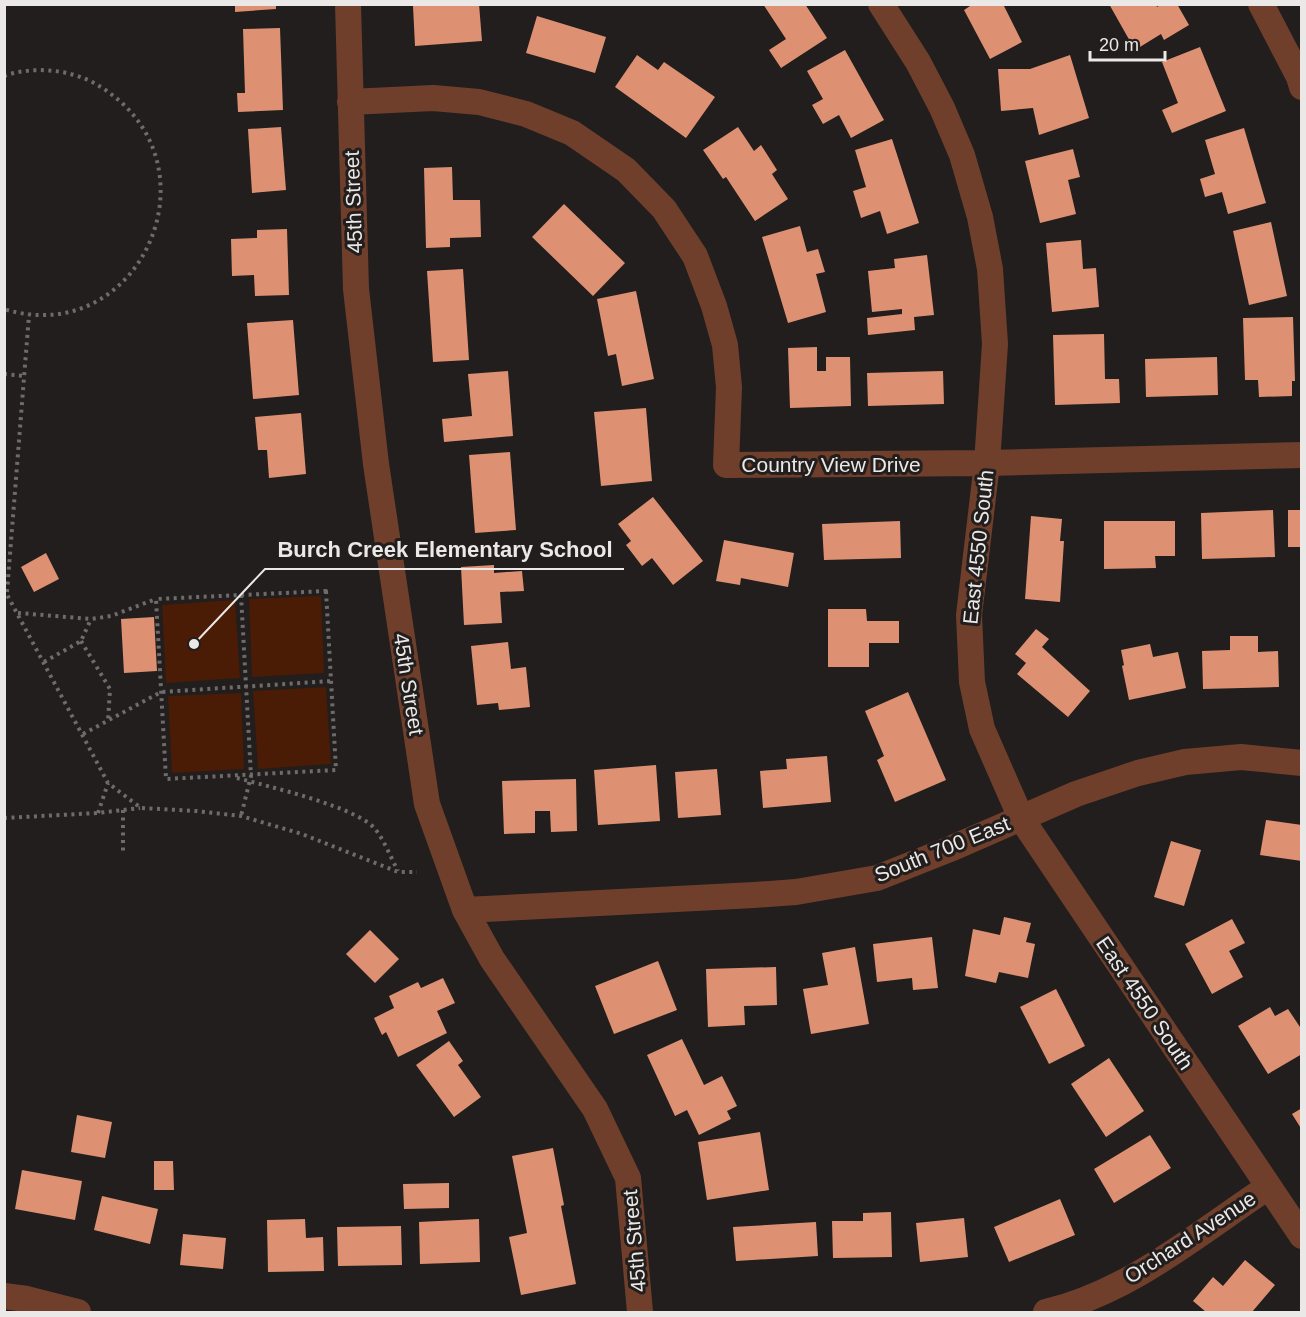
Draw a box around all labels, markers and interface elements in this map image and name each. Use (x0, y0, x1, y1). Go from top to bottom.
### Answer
scale bar (1090, 24, 1165, 62)
text: 20 m (1099, 35, 1139, 55)
street label: 45th Street (340, 150, 366, 254)
street label: Country View Drive (741, 453, 921, 476)
street label: East 4550 South (958, 469, 998, 625)
callout: Burch Creek Elementary School (265, 529, 624, 569)
text: Burch Creek Elementary School (277, 537, 613, 562)
street label: 45th Street (390, 631, 428, 737)
street label: South 700 East (871, 811, 1013, 887)
street label: East 4550 South (1092, 932, 1198, 1074)
street label: Orchard Avenue (1120, 1186, 1260, 1288)
street label: 45th Street (618, 1189, 650, 1293)

